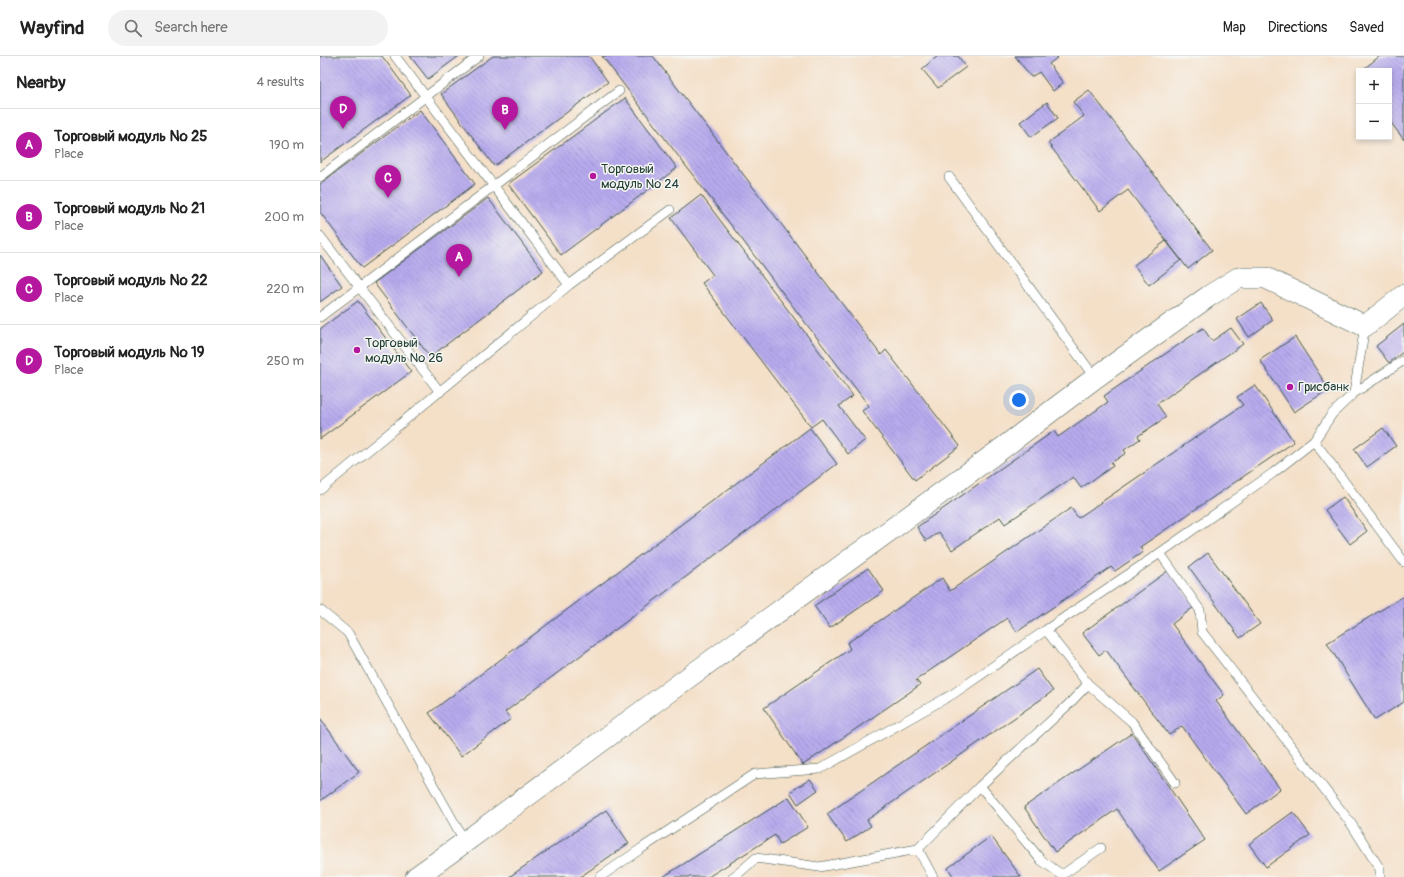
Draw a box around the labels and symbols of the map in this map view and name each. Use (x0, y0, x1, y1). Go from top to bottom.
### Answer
pin: D (330, 96, 356, 129)
pin: B (492, 97, 518, 130)
place label: Торговый модуль № 24 (601, 161, 679, 192)
pin: C (375, 165, 401, 198)
marker: Торговый модуль № 24 (588, 171, 598, 181)
pin: A (446, 244, 472, 277)
place label: Торговый модуль № 26 (365, 335, 443, 366)
marker: Торговый модуль № 26 (352, 345, 362, 355)
place label: Грисбанк (1298, 379, 1350, 395)
marker: Грисбанк (1285, 382, 1295, 392)
your location (1009, 390, 1029, 410)

